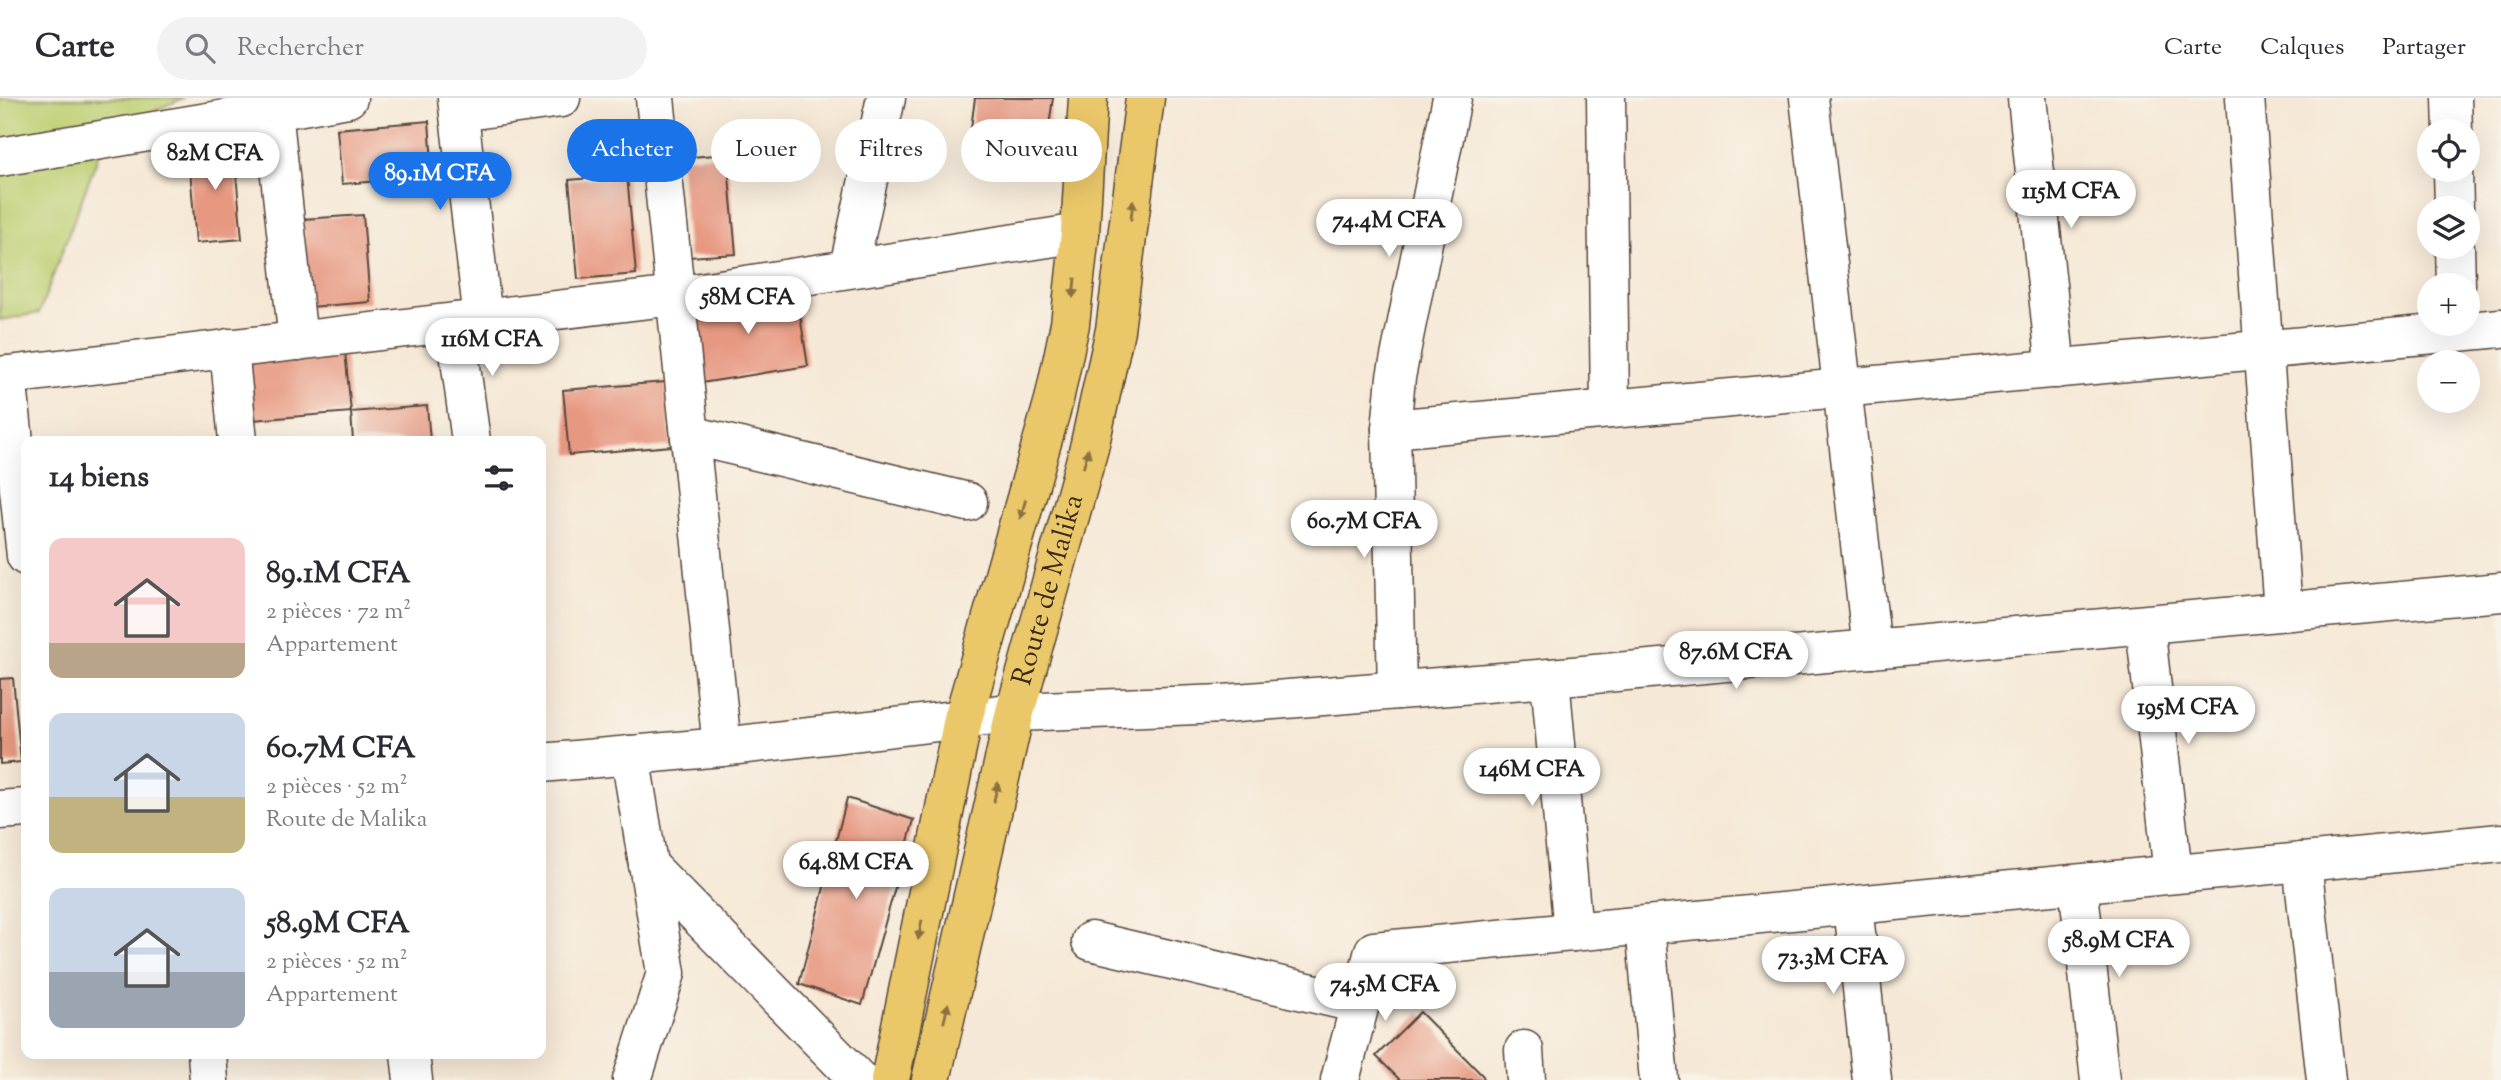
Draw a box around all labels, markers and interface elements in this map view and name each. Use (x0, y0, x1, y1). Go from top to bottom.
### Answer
search box (157, 17, 647, 80)
text: Carte (35, 24, 115, 72)
icon: search (181, 29, 219, 67)
text: Rechercher (237, 30, 364, 67)
text: Carte (2164, 31, 2222, 65)
text: Calques (2260, 31, 2344, 65)
text: Partager (2382, 31, 2466, 65)
chip: Acheter (567, 119, 697, 182)
chip: Louer (711, 119, 821, 182)
chip: Filtres (835, 119, 947, 182)
chip: Nouveau (961, 119, 1102, 182)
map controls (2417, 119, 2480, 413)
button: locate (2417, 119, 2480, 182)
pin: 82M CFA (150, 132, 280, 192)
text: 82M CFA (167, 138, 263, 171)
pin: 89.1M CFA (360, 152, 520, 212)
text: 89.1M CFA (385, 158, 495, 191)
pin: 115M CFA (1999, 170, 2143, 230)
text: 115M CFA (2022, 176, 2120, 209)
button: layers (2417, 196, 2480, 259)
one-way arrow (1126, 199, 1137, 221)
pin: 74.4M CFA (1309, 200, 1469, 259)
text: 74.4M CFA (1332, 205, 1446, 238)
button: + (2417, 273, 2480, 336)
pin: 58M CFA (683, 276, 813, 336)
one-way arrow (1068, 277, 1079, 299)
text: 58M CFA (701, 282, 795, 315)
pin: 116M CFA (420, 318, 564, 378)
text: 116M CFA (441, 324, 543, 357)
button: − (2417, 350, 2480, 413)
one-way arrow (1081, 446, 1092, 468)
text: 14 biens (49, 457, 149, 500)
icon: filters (480, 459, 518, 497)
street label: Route de Malika (1003, 490, 1095, 690)
one-way arrow (1017, 499, 1027, 520)
pin: 60.7M CFA (1284, 500, 1444, 560)
text: 60.7M CFA (1307, 506, 1421, 539)
text: 89.1M CFA (266, 553, 411, 596)
icon: home (105, 566, 189, 650)
text: 2 pièces · 72 m² (266, 596, 411, 629)
text: Appartement (266, 629, 398, 662)
pin: 87.6M CFA (1656, 632, 1816, 691)
text: 87.6M CFA (1679, 637, 1793, 670)
pin: 195M CFA (2116, 686, 2260, 746)
text: 195M CFA (2137, 692, 2239, 725)
text: 60.7M CFA (266, 728, 416, 771)
icon: home (105, 741, 189, 825)
pin: 146M CFA (1460, 748, 1604, 808)
text: 146M CFA (1479, 754, 1585, 787)
text: 2 pièces · 52 m² (266, 771, 408, 804)
one-way arrow (991, 781, 1002, 803)
text: Route de Malika (266, 804, 427, 837)
pin: 64.8M CFA (776, 842, 936, 901)
text: 64.8M CFA (799, 847, 913, 880)
text: 58.9M CFA (266, 903, 410, 946)
icon: home (105, 916, 189, 1000)
one-way arrow (915, 919, 926, 941)
pin: 58.9M CFA (2039, 920, 2199, 979)
text: 58.9M CFA (2064, 925, 2174, 958)
pin: 73.3M CFA (1753, 936, 1913, 996)
text: 73.3M CFA (1778, 942, 1888, 975)
text: 2 pièces · 52 m² (266, 946, 408, 979)
pin: 74.5M CFA (1305, 964, 1465, 1023)
text: 74.5M CFA (1330, 969, 1440, 1002)
text: Appartement (266, 979, 398, 1012)
one-way arrow (941, 1002, 952, 1024)

